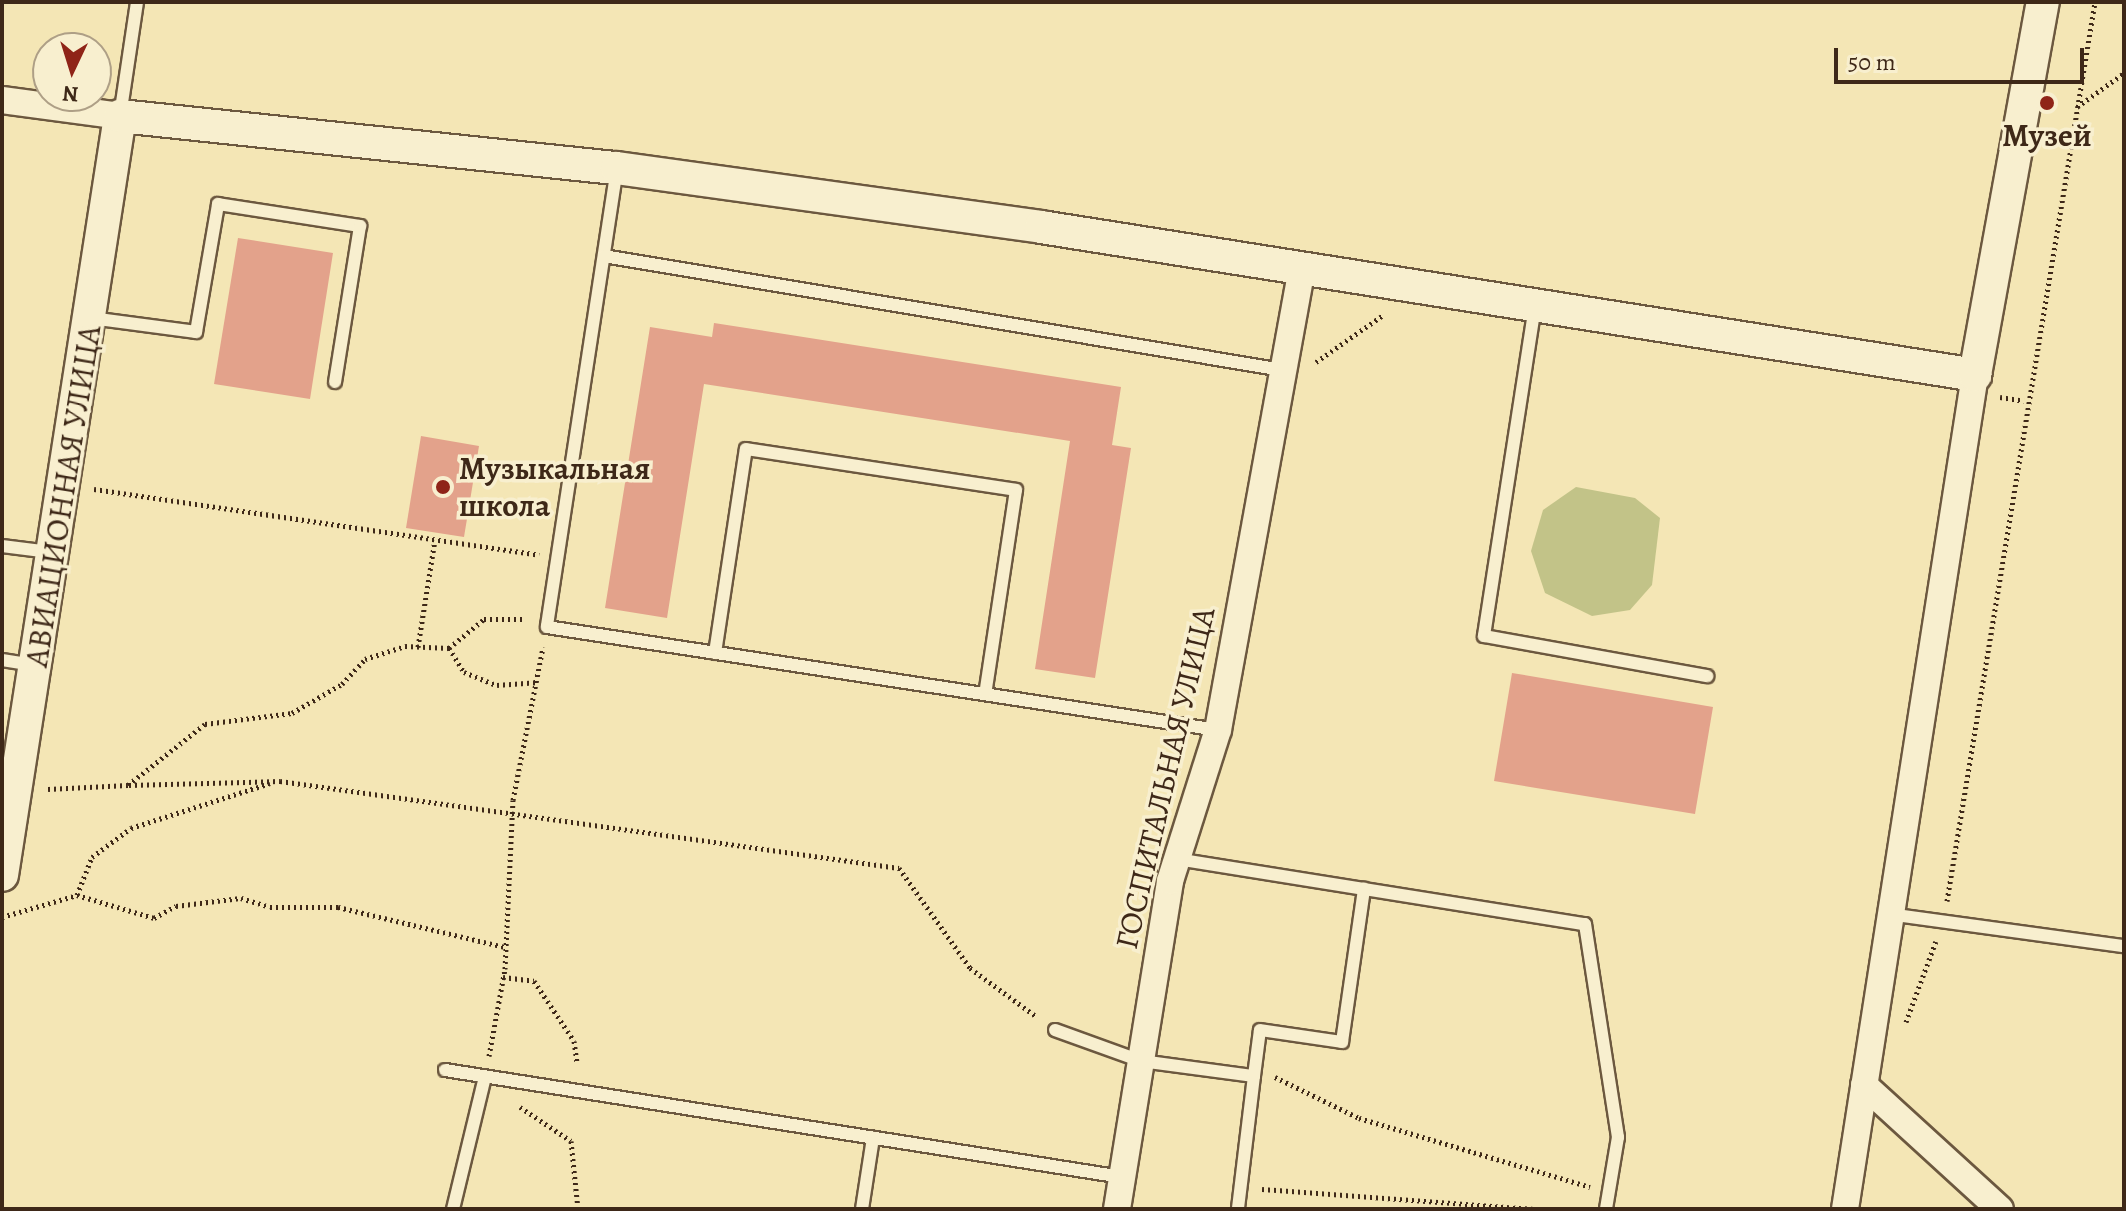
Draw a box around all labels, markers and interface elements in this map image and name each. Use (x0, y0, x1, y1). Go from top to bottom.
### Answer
north arrow (32, 32, 112, 112)
scale bar (1838, 32, 2088, 82)
text: 50 m (1848, 46, 1896, 78)
text: N (61, 78, 80, 109)
marker: Музей (2038, 94, 2056, 112)
place label: Музей (2002, 116, 2092, 154)
street label: АВИАЦИОННАЯ УЛИЦА (17, 322, 109, 670)
place label: Музыкальная школа (459, 450, 650, 525)
marker: Музыкальная школа (434, 478, 452, 496)
street label: ГОСПИТАЛЬНАЯ УЛИЦА (1107, 603, 1223, 953)

